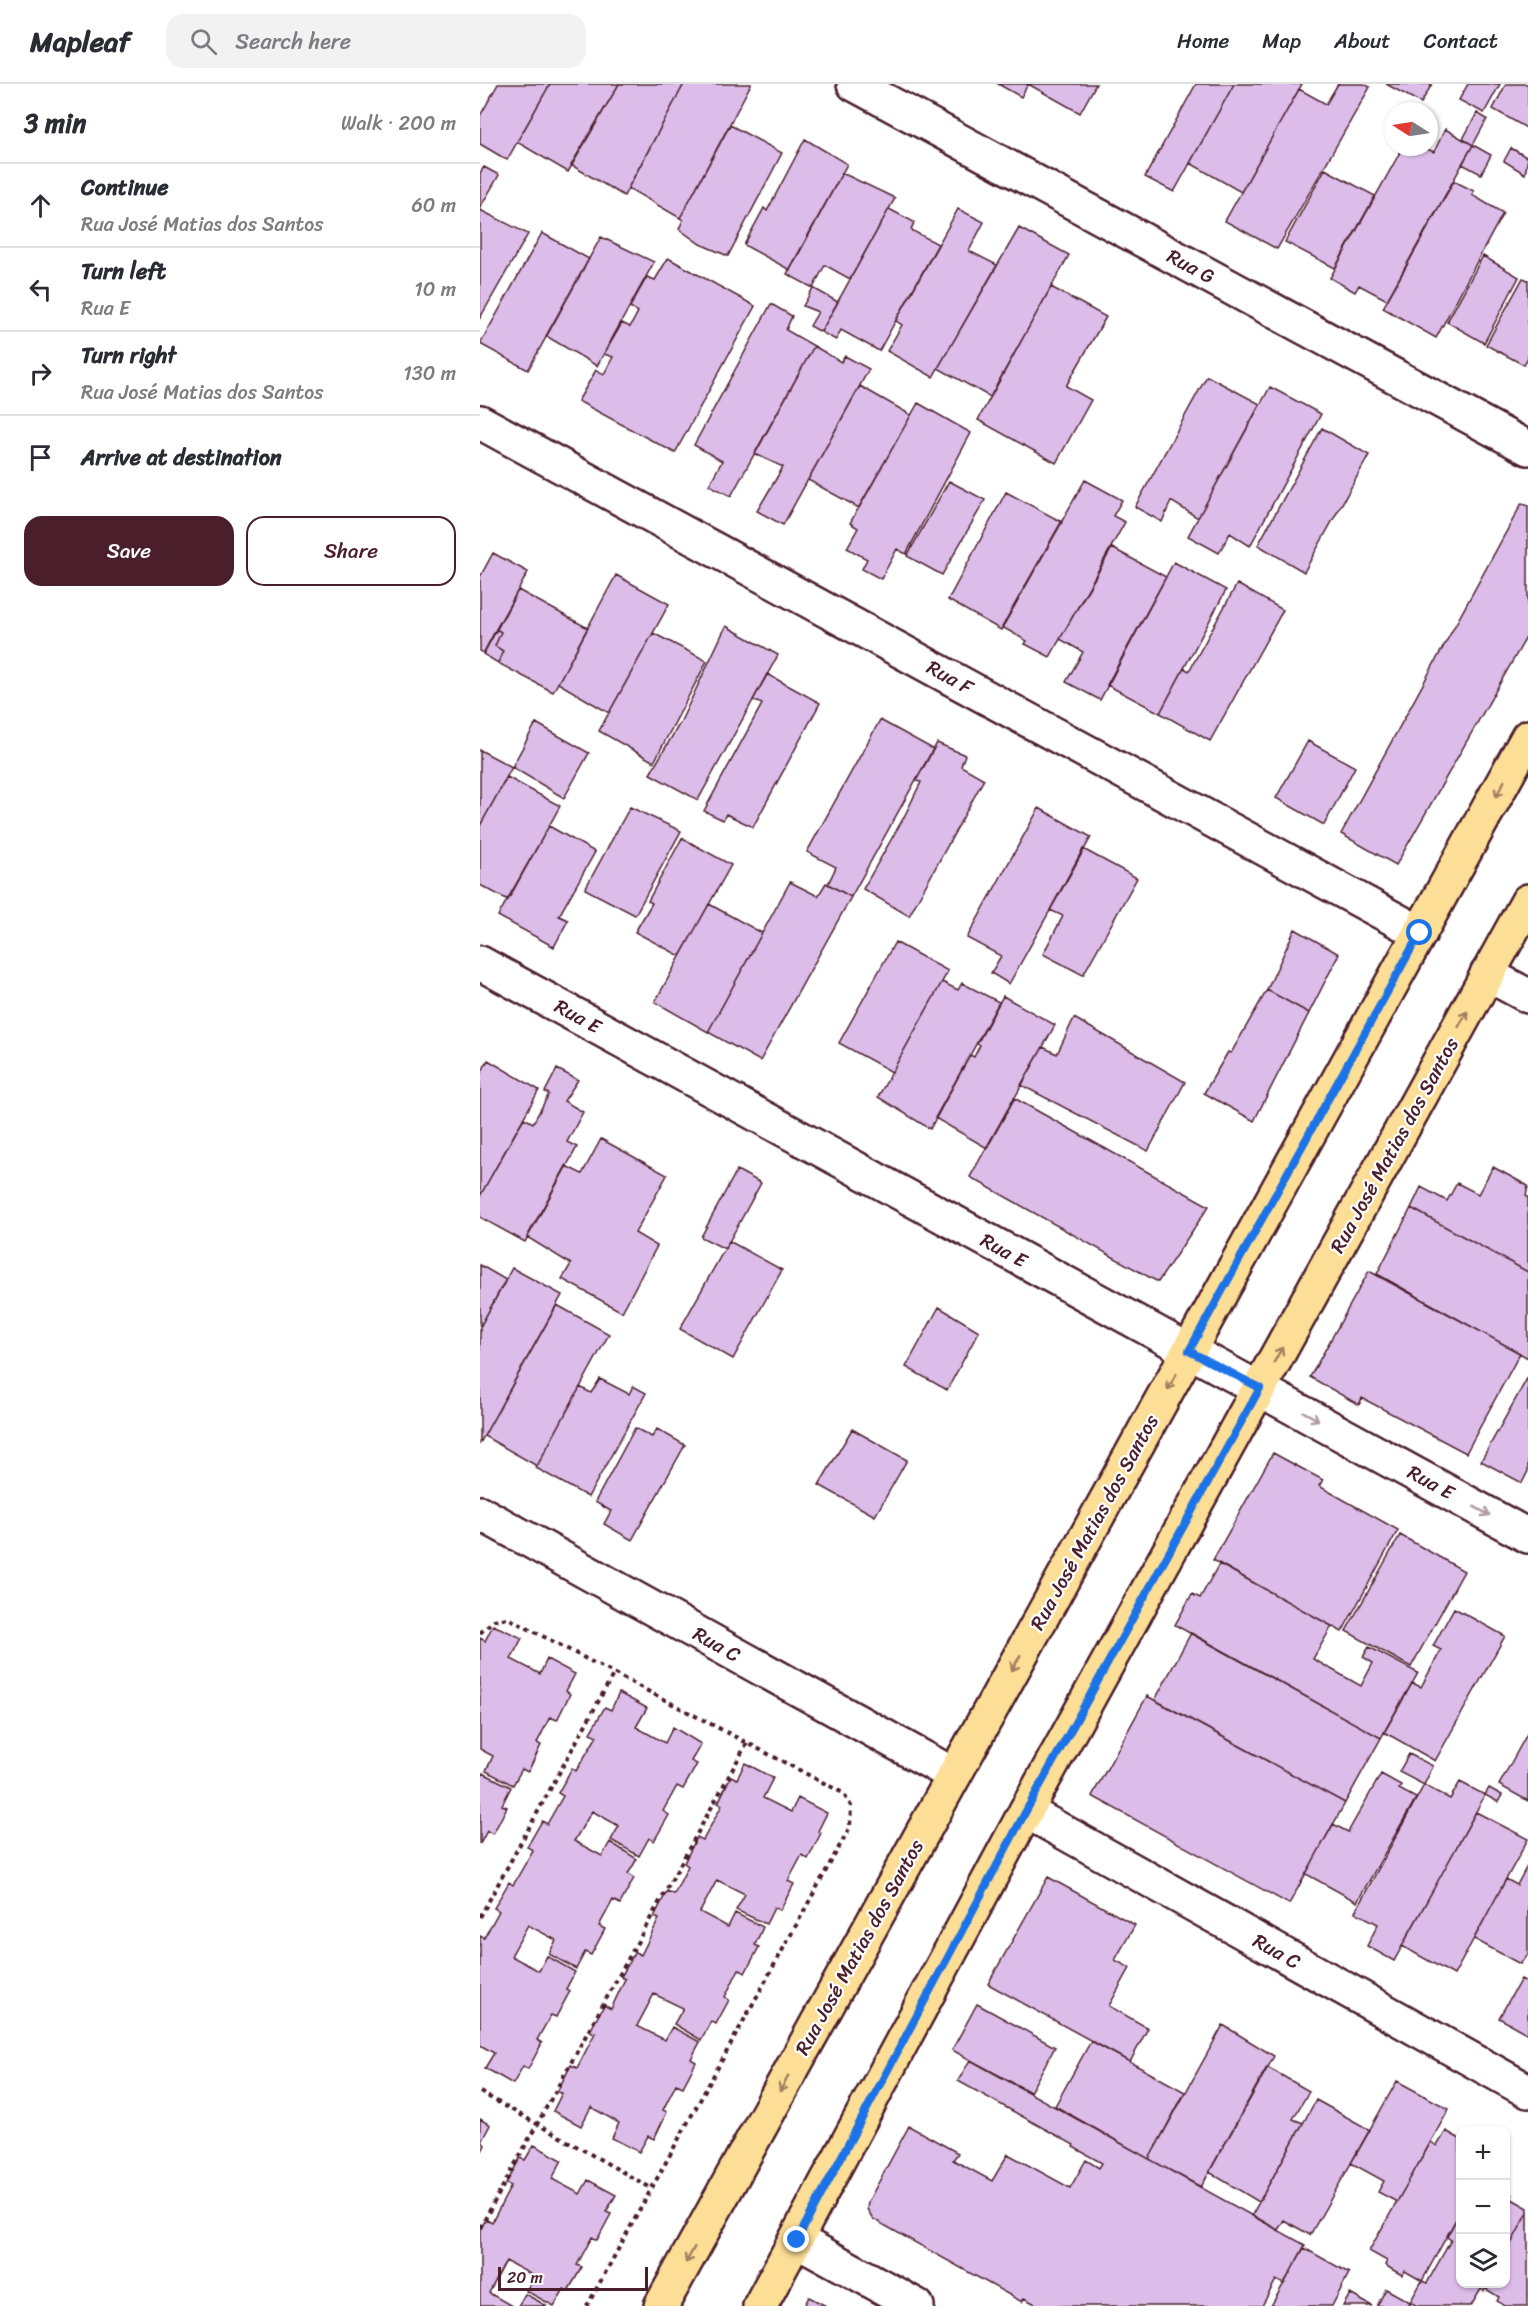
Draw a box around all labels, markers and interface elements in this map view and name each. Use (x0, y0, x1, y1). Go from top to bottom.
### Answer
search box (166, 14, 586, 68)
text: Mapleaf (30, 17, 130, 66)
text: Search here (235, 22, 351, 61)
text: Home (1177, 22, 1229, 60)
text: Map (1262, 22, 1301, 60)
text: About (1334, 22, 1391, 60)
text: Contact (1424, 22, 1498, 60)
icon: search (187, 25, 220, 58)
text: 3 min (24, 100, 86, 146)
north arrow (1384, 102, 1438, 156)
text: Walk · 200 m (341, 106, 456, 141)
text: Continue (81, 168, 169, 207)
text: 60 m (411, 188, 456, 223)
icon: ahead (24, 189, 57, 222)
text: Rua José Matias dos Santos (81, 207, 323, 242)
street label: Rua G (1160, 239, 1221, 294)
text: Turn left (81, 252, 166, 291)
text: 10 m (414, 272, 456, 307)
icon: left (24, 273, 57, 306)
text: Rua E (81, 291, 130, 326)
text: Turn right (81, 336, 176, 375)
text: 130 m (403, 356, 456, 391)
icon: right (24, 357, 57, 390)
text: Rua José Matias dos Santos (81, 375, 323, 410)
text: Arrive at destination (81, 438, 282, 477)
icon: arrive (24, 441, 57, 474)
button: Save (24, 516, 234, 586)
button: Share (246, 516, 456, 586)
street label: Rua F (920, 650, 982, 706)
one-way arrow (1494, 780, 1506, 797)
route start (1406, 919, 1432, 945)
street label: Rua E (548, 989, 609, 1045)
one-way arrow (1457, 1011, 1469, 1028)
street label: Rua José Matias dos Santos (1320, 1030, 1469, 1260)
street label: Rua E (974, 1223, 1035, 1279)
one-way arrow (1273, 1347, 1284, 1365)
one-way arrow (1166, 1373, 1178, 1390)
street label: Rua José Matias dos Santos (1020, 1407, 1169, 1637)
one-way arrow (1302, 1410, 1319, 1422)
street label: Rua E (1401, 1455, 1462, 1511)
one-way arrow (1472, 1506, 1490, 1517)
street label: Rua C (686, 1617, 748, 1672)
one-way arrow (1010, 1654, 1022, 1671)
street label: Rua José Matias dos Santos (785, 1832, 934, 2062)
street label: Rua C (1246, 1924, 1308, 1979)
one-way arrow (778, 2075, 790, 2092)
map controls (1456, 2126, 1510, 2288)
button: + (1456, 2126, 1510, 2180)
button: − (1456, 2180, 1510, 2234)
route end (783, 2226, 809, 2252)
button: layers (1456, 2234, 1510, 2288)
one-way arrow (684, 2246, 696, 2263)
text: 20 m (507, 2263, 543, 2292)
scale bar (498, 2264, 648, 2292)

